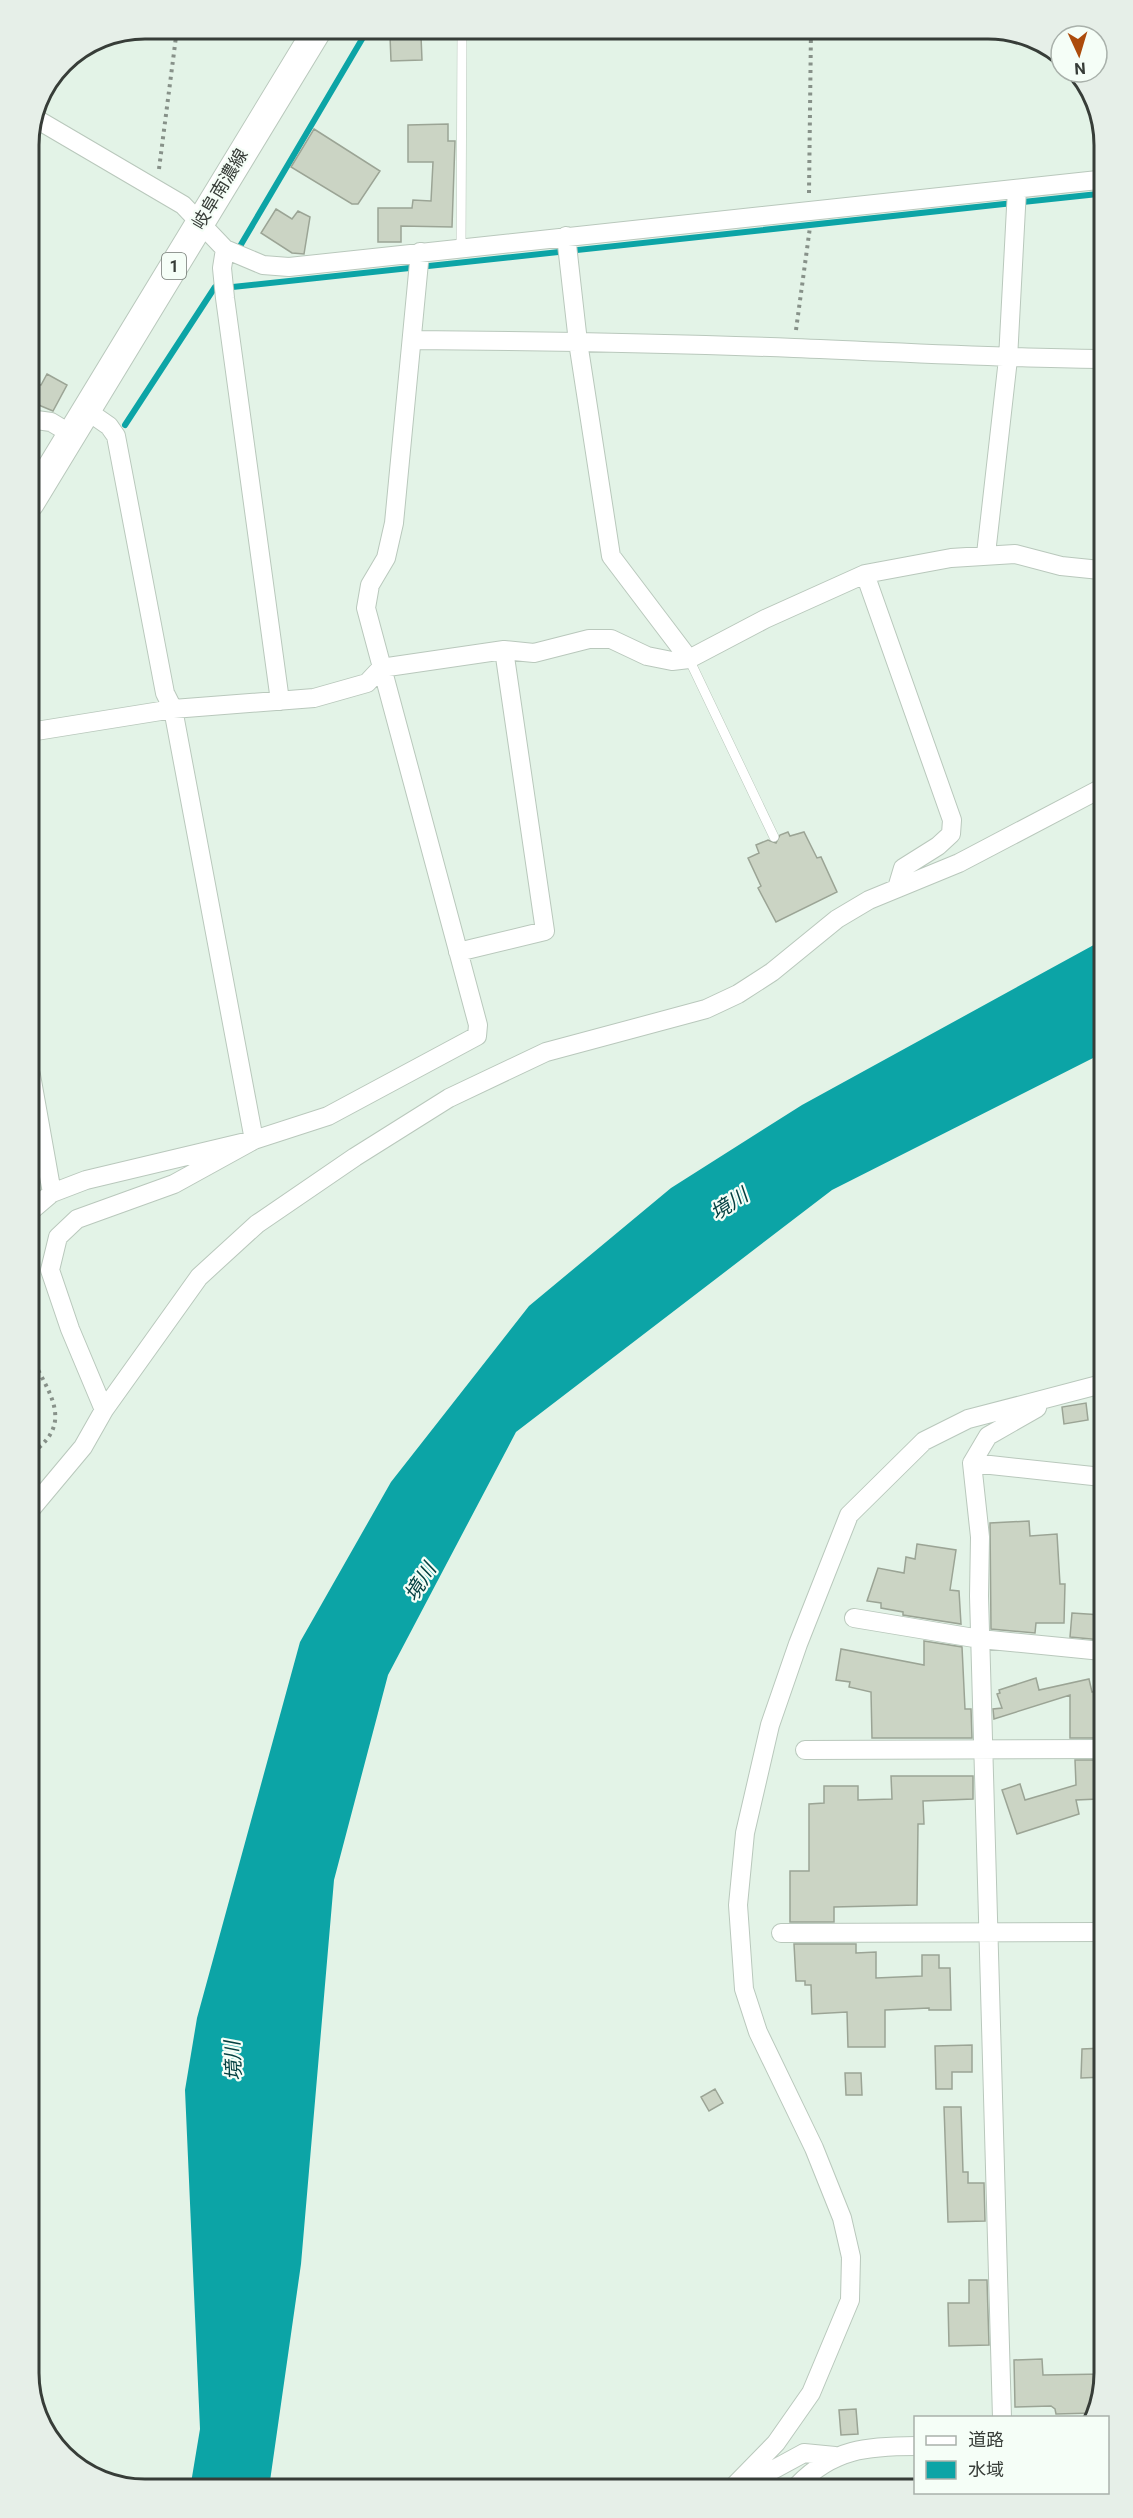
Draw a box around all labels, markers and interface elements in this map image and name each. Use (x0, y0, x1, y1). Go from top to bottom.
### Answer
north arrow (1049, 24, 1109, 84)
text: N (1074, 59, 1086, 78)
street label: 岐阜南濃線 (187, 145, 252, 233)
road number: 1 (162, 253, 186, 279)
water label: 境川 (706, 1182, 754, 1225)
water label: 境川 (399, 1557, 442, 1605)
water label: 境川 (220, 2038, 246, 2082)
legend (914, 2416, 1109, 2494)
text: 道路 (968, 2429, 1004, 2450)
text: 水域 (968, 2459, 1004, 2480)

